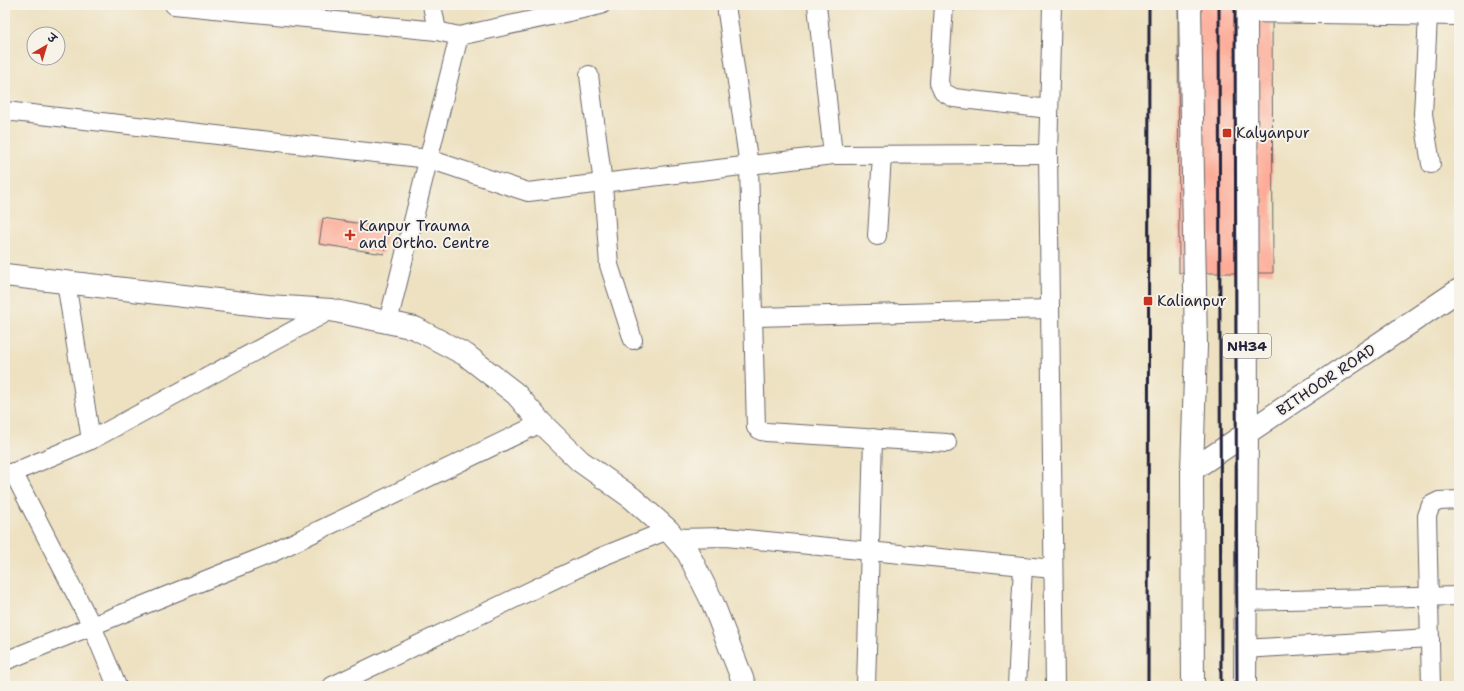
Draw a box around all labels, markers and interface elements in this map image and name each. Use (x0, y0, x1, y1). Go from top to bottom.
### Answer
north arrow (26, 26, 66, 66)
text: उ (44, 30, 61, 48)
place label: Kalyanpur (1236, 123, 1310, 143)
marker: Kalyanpur (1221, 127, 1233, 139)
place label: Kanpur Trauma and Ortho. Centre (359, 216, 490, 253)
marker: Kanpur Trauma and Ortho. Centre (344, 229, 356, 241)
place label: Kalianpur (1157, 291, 1227, 311)
marker: Kalianpur (1142, 295, 1154, 307)
road number: NH34 (1223, 334, 1271, 358)
street label: BITHOOR ROAD (1273, 339, 1380, 421)

